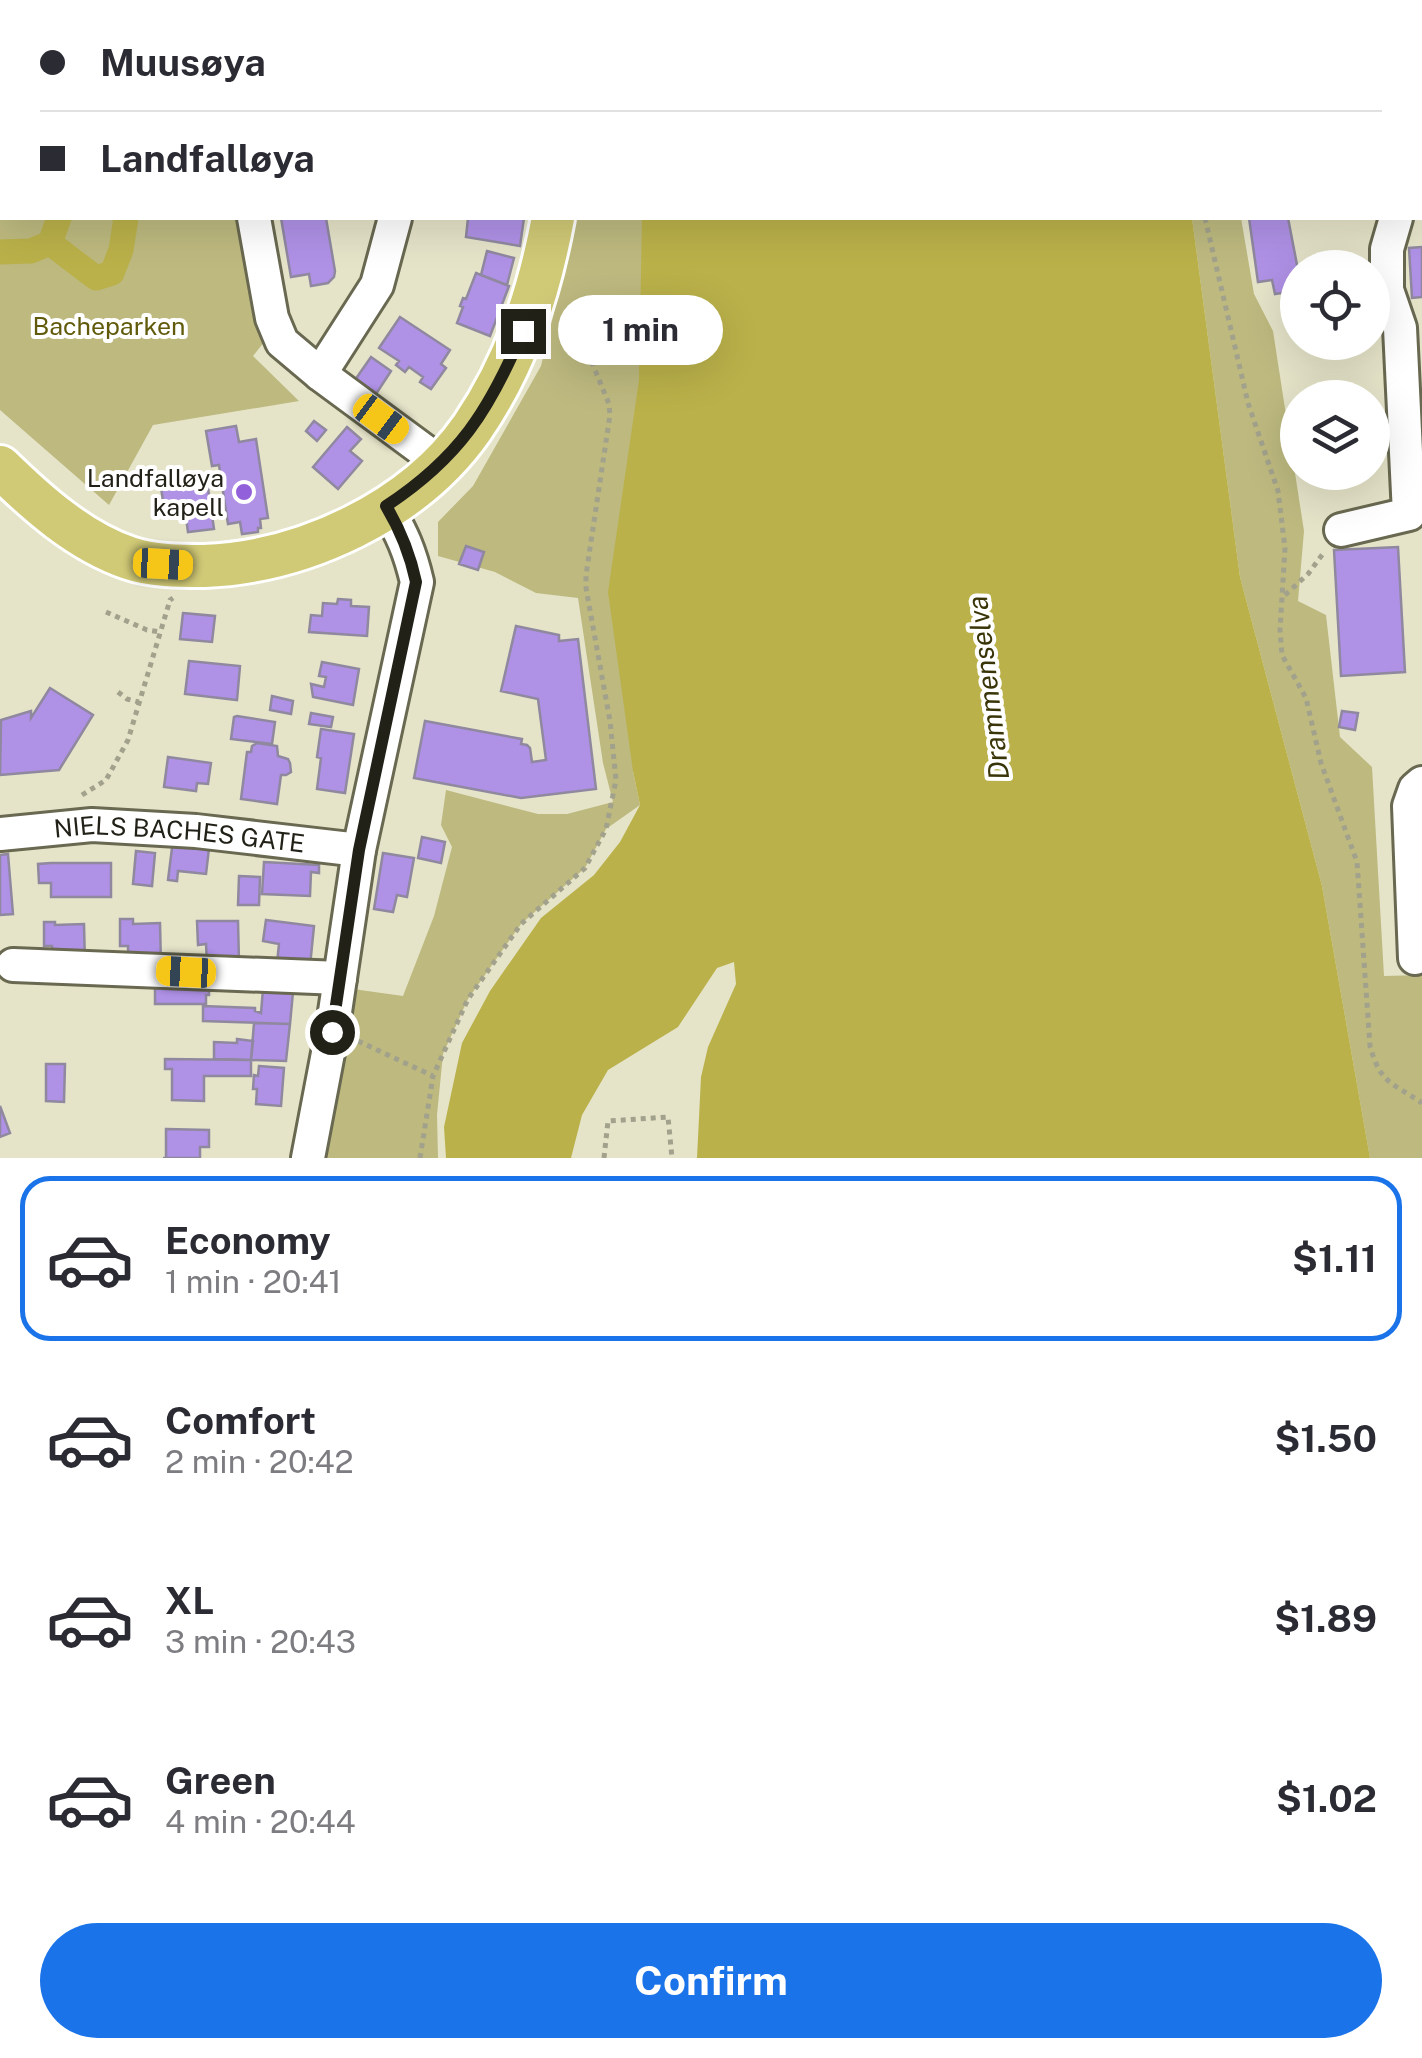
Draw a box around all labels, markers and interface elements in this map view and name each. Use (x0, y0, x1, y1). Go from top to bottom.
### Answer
text: Muusøya (100, 40, 266, 85)
text: Landfalløya (100, 136, 315, 181)
map controls (1280, 250, 1390, 490)
button: locate (1280, 250, 1390, 360)
callout: 1 min (558, 296, 723, 366)
route end (501, 309, 546, 354)
park label: Bacheparken (33, 311, 185, 341)
text: 1 min (602, 311, 679, 348)
button: layers (1280, 380, 1390, 490)
car (348, 389, 414, 449)
place label: Landfalløya kapell (87, 463, 224, 522)
marker: Landfalløya kapell (233, 481, 255, 503)
car (132, 547, 194, 581)
water label: Drammenselva (960, 594, 1015, 782)
street label: NIELS BACHES GATE (52, 810, 306, 859)
car (155, 955, 217, 989)
route start (310, 1010, 355, 1055)
icon: car (45, 1214, 135, 1304)
text: Economy (165, 1218, 331, 1263)
text: $1.11 (1292, 1236, 1377, 1281)
text: 1 min · 20:41 (165, 1263, 342, 1300)
icon: car (45, 1394, 135, 1484)
text: Comfort (165, 1398, 316, 1443)
text: $1.50 (1274, 1416, 1377, 1461)
text: 2 min · 20:42 (165, 1443, 354, 1480)
icon: car (45, 1574, 135, 1664)
text: XL (165, 1578, 214, 1623)
text: $1.89 (1274, 1596, 1377, 1641)
text: 3 min · 20:43 (165, 1623, 356, 1660)
icon: car (45, 1754, 135, 1844)
text: Green (165, 1758, 276, 1803)
text: $1.02 (1276, 1776, 1377, 1821)
text: 4 min · 20:44 (165, 1803, 356, 1840)
button: Confirm (40, 1923, 1382, 2038)

